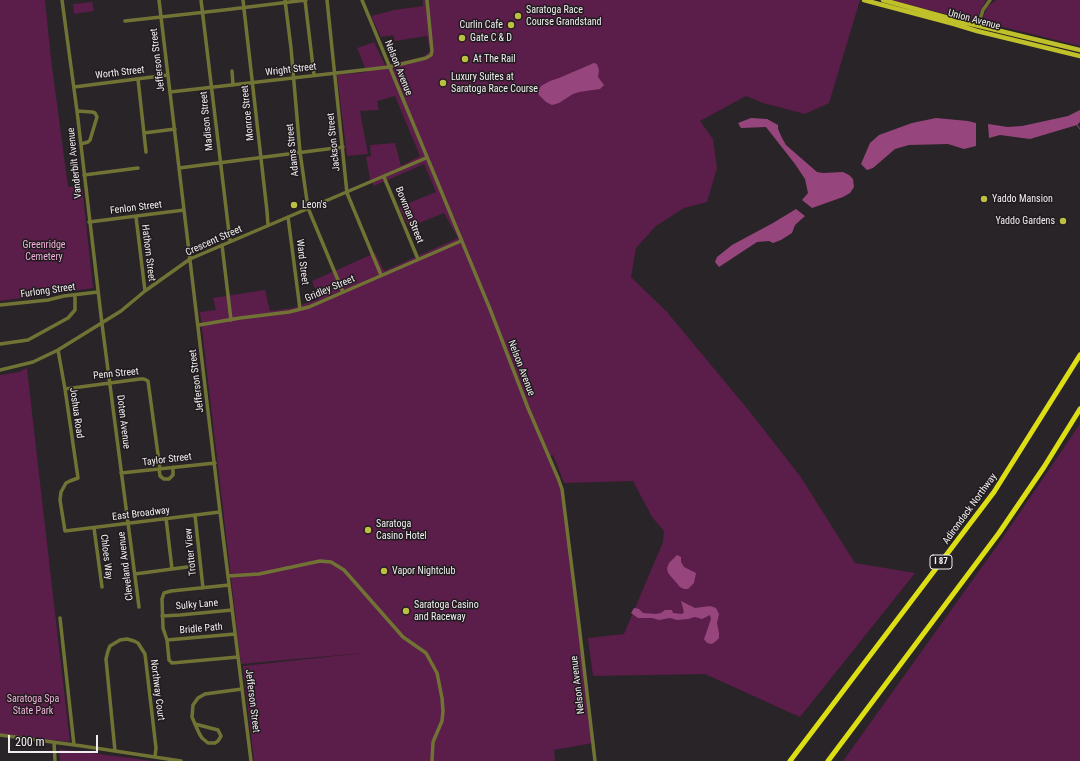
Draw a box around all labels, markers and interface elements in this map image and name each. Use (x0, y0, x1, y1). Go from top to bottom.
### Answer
place label: Saratoga Race Course Grandstand (526, 4, 602, 28)
street label: Union Avenue (947, 7, 1001, 33)
marker: Saratoga Race Course Grandstand (513, 11, 523, 21)
place label: Curlin Cafe (460, 19, 503, 31)
marker: Curlin Cafe (506, 20, 516, 30)
street label: Jefferson Street (148, 28, 168, 92)
place label: Gate C & D (470, 32, 512, 44)
marker: Gate C & D (457, 33, 467, 43)
street label: Nelson Avenue (381, 39, 415, 97)
place label: At The Rail (473, 53, 516, 65)
marker: At The Rail (460, 54, 470, 64)
street label: Wright Street (265, 61, 317, 79)
street label: Worth Street (95, 64, 145, 82)
place label: Luxury Suites at Saratoga Race Course (451, 71, 538, 94)
marker: Luxury Suites at Saratoga Race Course (438, 78, 448, 88)
street label: Monroe Street (239, 85, 257, 141)
street label: Madison Street (198, 91, 216, 151)
street label: Jackson Street (325, 112, 343, 172)
street label: Adams Street (284, 123, 302, 177)
street label: Vanderbilt Avenue (65, 127, 85, 199)
street label: Bowman Street (392, 185, 426, 245)
place label: Yaddo Mansion (992, 193, 1053, 205)
marker: Yaddo Mansion (979, 194, 989, 204)
street label: Fenlon Street (109, 199, 163, 217)
place label: Leon's (302, 199, 327, 211)
marker: Leon's (289, 200, 299, 210)
place label: Yaddo Gardens (995, 215, 1055, 227)
marker: Yaddo Gardens (1058, 216, 1068, 226)
street label: Crescent Street (184, 223, 244, 259)
street label: Hathorn Street (139, 224, 157, 282)
street label: Ward Street (293, 238, 311, 286)
park label: Greenridge Cemetery (22, 239, 66, 262)
street label: Gridley Street (303, 273, 357, 305)
street label: Furlong Street (20, 281, 76, 301)
street label: Nelson Avenue (505, 338, 537, 398)
street label: Jefferson Street (187, 349, 207, 413)
street label: Penn Street (93, 366, 139, 382)
street label: Joshua Road (66, 387, 86, 439)
street label: Doten Avenue (114, 394, 132, 450)
street label: Taylor Street (142, 451, 192, 469)
street label: Adirondack Northway (940, 471, 1000, 547)
street label: East Broadway (111, 505, 171, 523)
place label: Saratoga Casino Hotel (376, 518, 427, 542)
marker: Saratoga Casino Hotel (363, 525, 373, 535)
street label: Trotter View (183, 528, 199, 576)
street label: Cleveland Avenue (116, 531, 136, 601)
street label: Chloes Way (97, 534, 115, 580)
road number: I 87 (930, 555, 952, 569)
place label: Vapor Nightclub (392, 565, 455, 577)
marker: Vapor Nightclub (379, 566, 389, 576)
street label: Sulky Lane (175, 597, 219, 613)
place label: Saratoga Casino and Raceway (414, 599, 479, 622)
marker: Saratoga Casino and Raceway (401, 606, 411, 616)
street label: Bridle Path (179, 621, 223, 637)
street label: Nelson Avenue (568, 655, 588, 715)
street label: Northway Court (147, 659, 167, 721)
street label: Jefferson Street (242, 669, 262, 733)
park label: Saratoga Spa State Park (7, 693, 59, 716)
scale bar (10, 727, 100, 753)
text: 200 m (15, 735, 45, 749)

